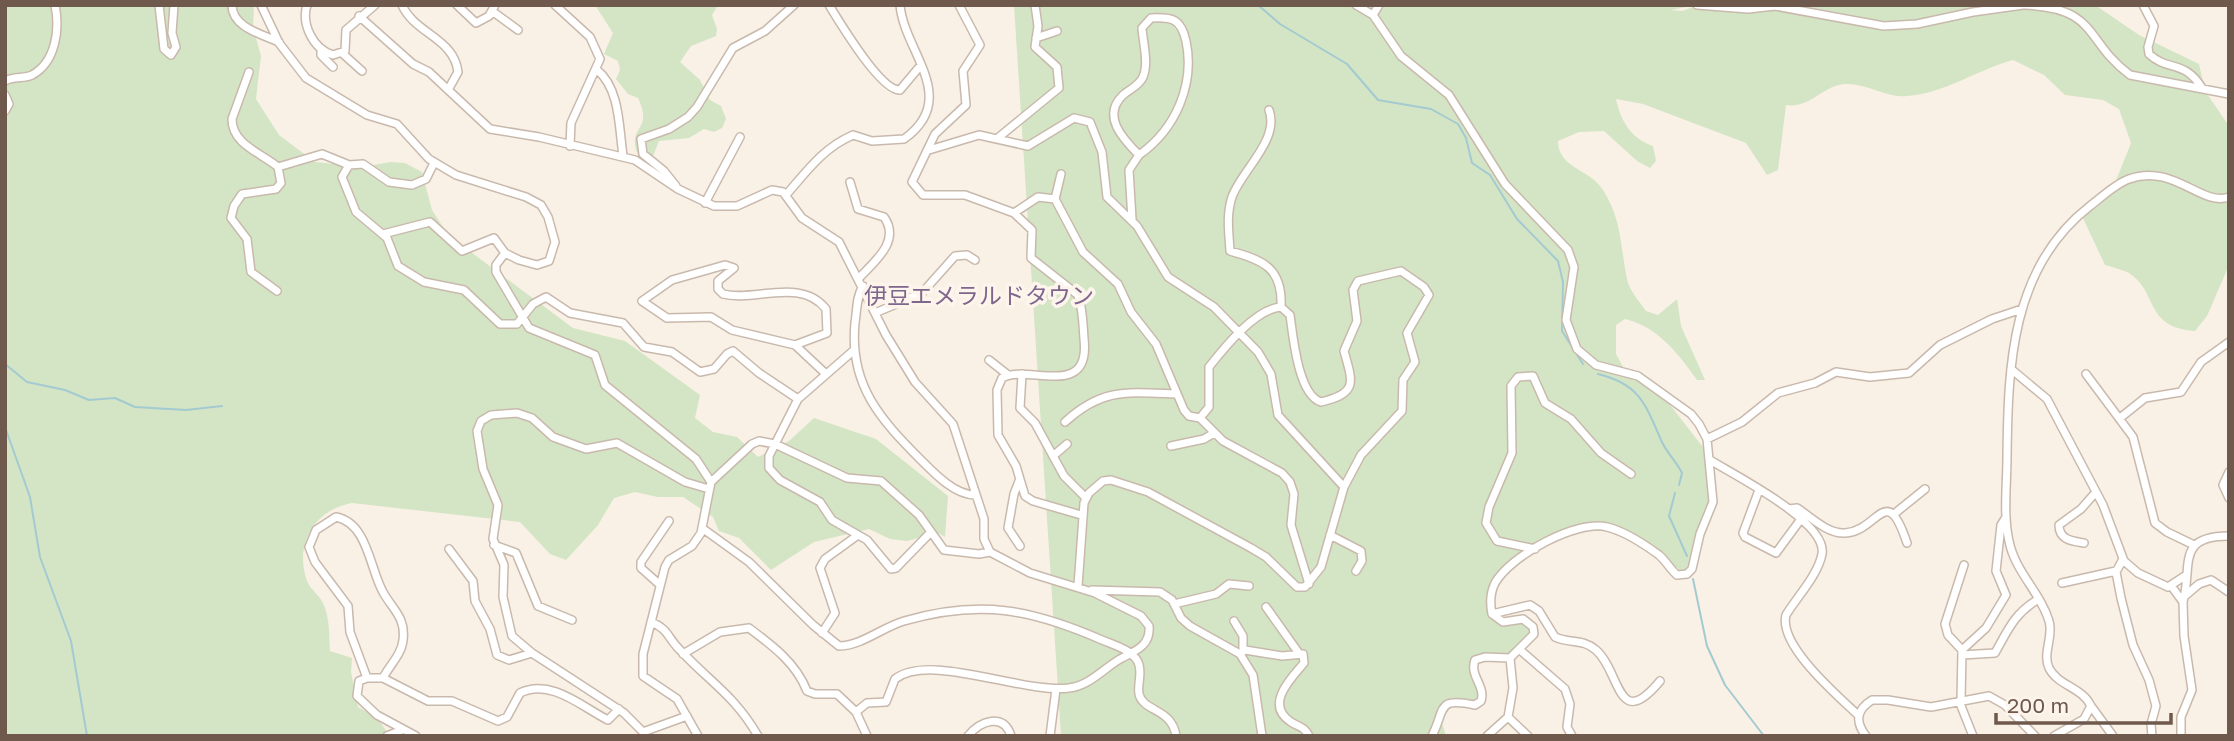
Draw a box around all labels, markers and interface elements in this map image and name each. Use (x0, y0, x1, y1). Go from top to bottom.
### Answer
district label: 伊豆エメラルドタウン (864, 281, 1094, 309)
scale bar (1996, 682, 2171, 726)
text: 200 m (2007, 692, 2069, 718)

